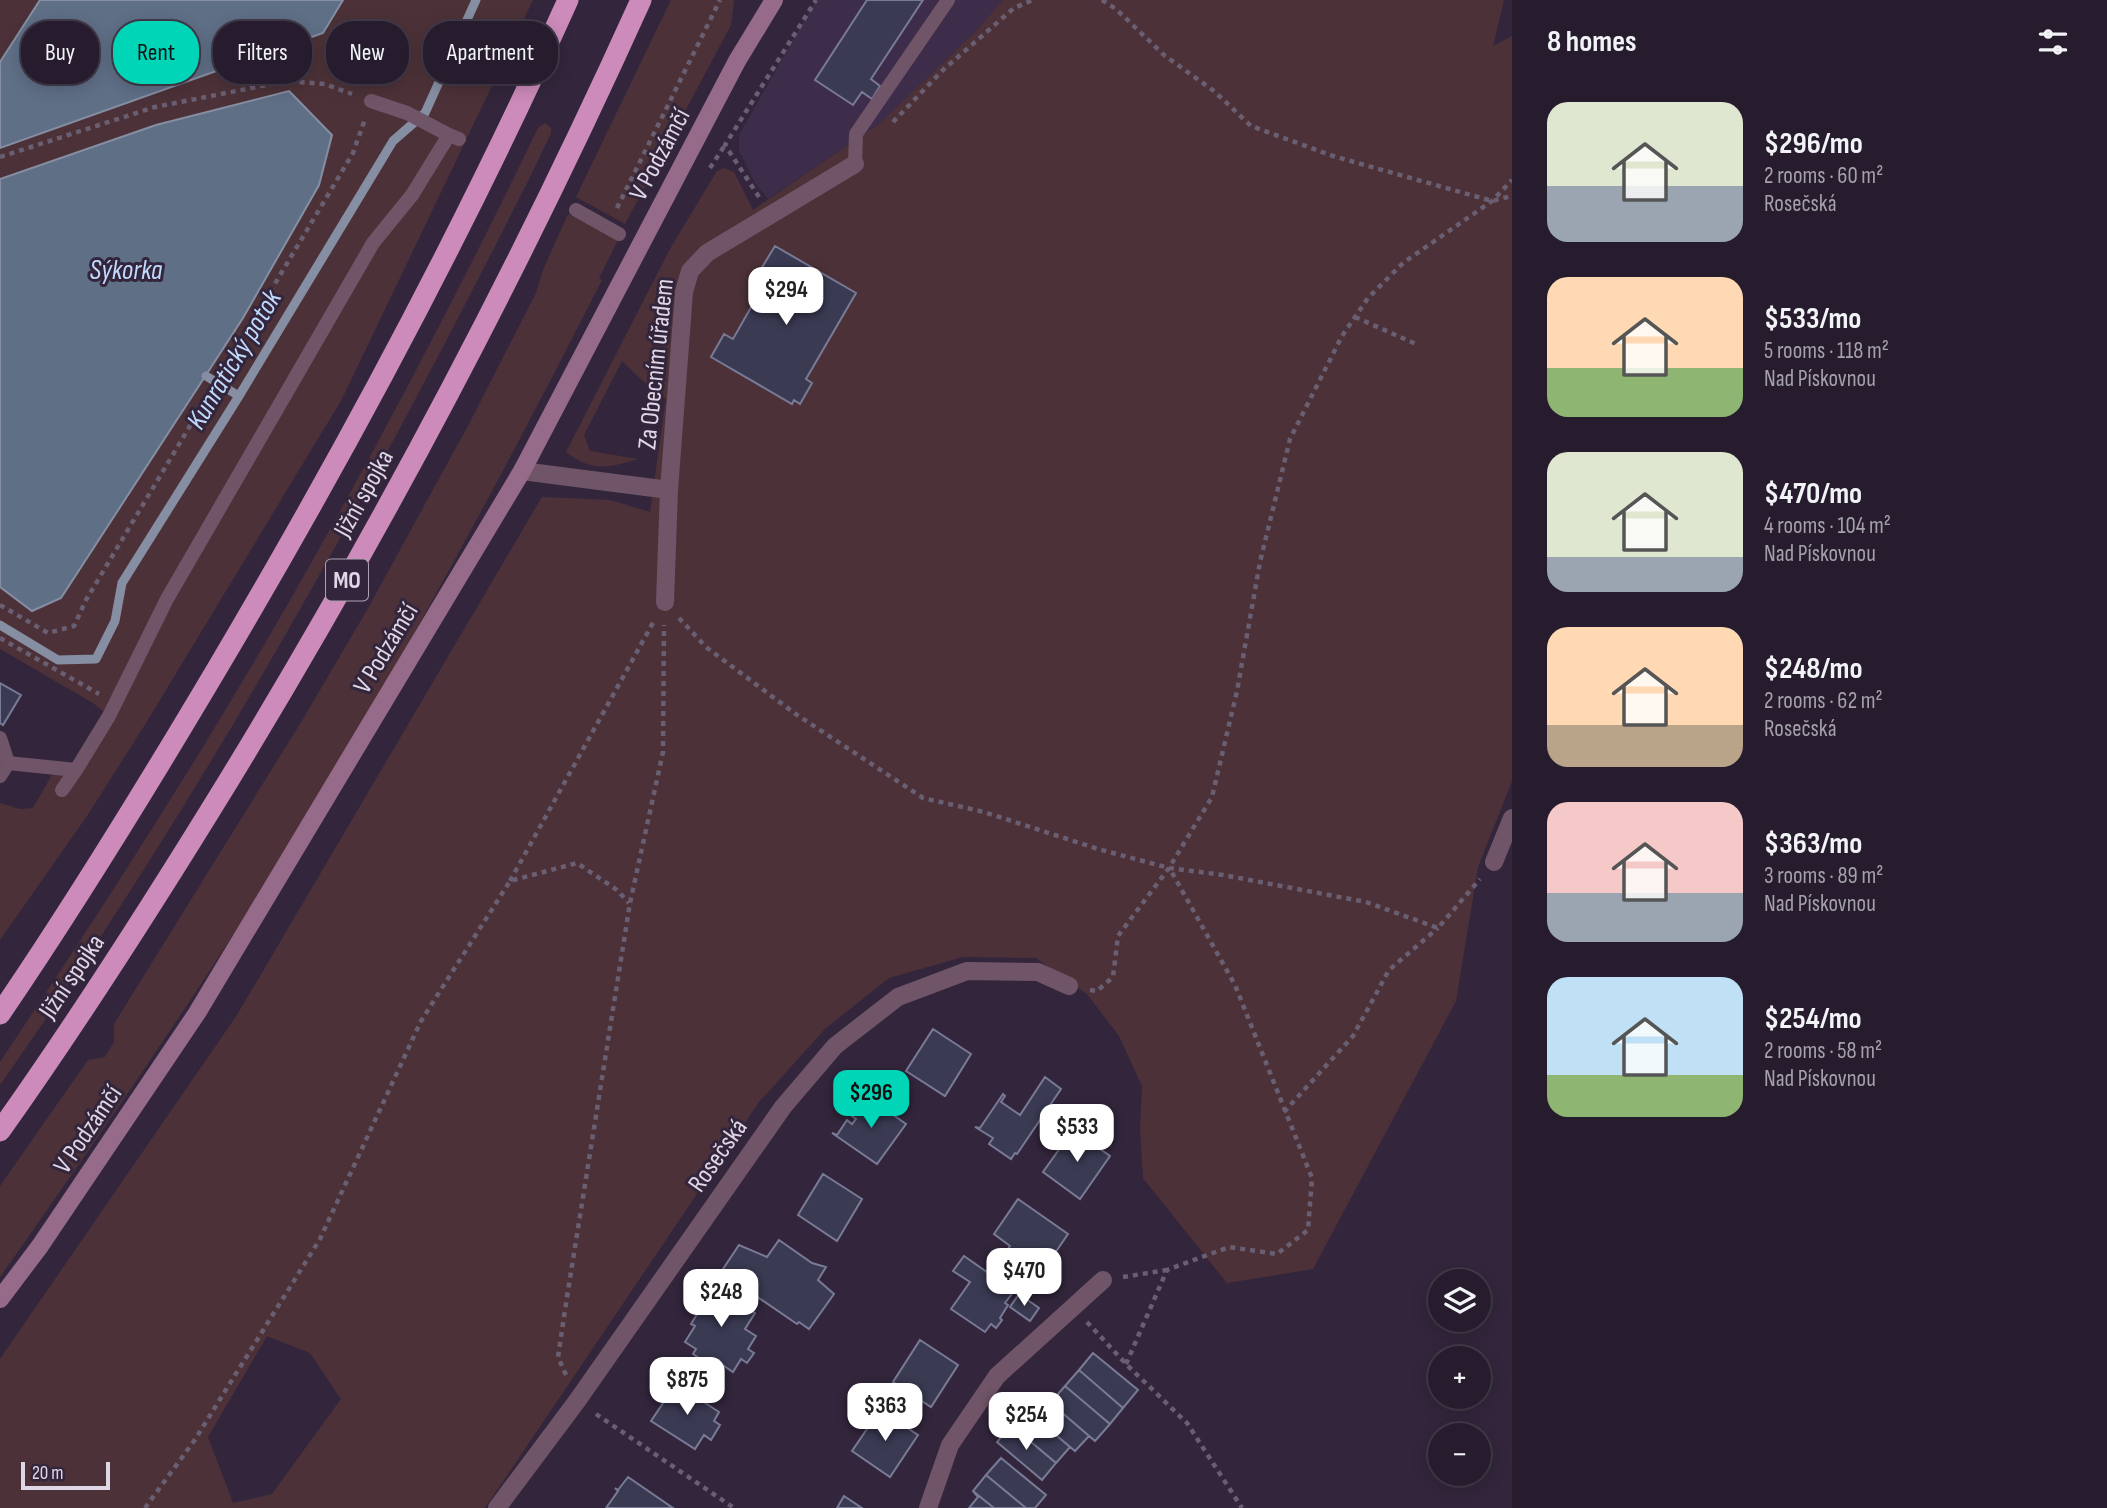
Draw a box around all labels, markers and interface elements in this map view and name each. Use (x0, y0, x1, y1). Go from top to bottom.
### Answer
chip: Buy (21, 21, 99, 84)
chip: Rent (113, 21, 199, 84)
chip: Filters (213, 21, 312, 84)
chip: New (326, 21, 409, 84)
chip: Apartment (423, 21, 558, 84)
icon: filters (2034, 23, 2072, 61)
text: 8 homes (1547, 24, 1636, 60)
street label: V Podzámčí (623, 103, 697, 206)
text: $296/mo (1764, 126, 1863, 162)
icon: home (1603, 130, 1687, 214)
text: 2 rooms · 60 m² (1764, 162, 1883, 190)
text: Rosečská (1764, 190, 1837, 218)
water label: Sýkorka (90, 254, 163, 287)
pin: $294 (745, 268, 827, 327)
text: $294 (764, 276, 808, 304)
street label: Za Obecním úřadem (632, 277, 681, 451)
water label: Kunratický potok (180, 283, 290, 435)
text: $533/mo (1764, 301, 1861, 337)
icon: home (1603, 305, 1687, 389)
text: 5 rooms · 118 m² (1764, 337, 1889, 365)
text: Nad Pískovnou (1764, 365, 1876, 393)
street label: Jižní spojka (327, 445, 401, 544)
text: $470/mo (1764, 476, 1862, 512)
icon: home (1603, 480, 1687, 564)
text: 4 rooms · 104 m² (1764, 512, 1891, 540)
text: Nad Pískovnou (1764, 540, 1876, 568)
road number: MO (326, 560, 368, 600)
street label: V Podzámčí (347, 598, 425, 699)
text: $248/mo (1764, 651, 1863, 687)
icon: home (1603, 655, 1687, 739)
text: 2 rooms · 62 m² (1764, 687, 1883, 715)
text: Rosečská (1764, 715, 1837, 743)
text: $363/mo (1764, 826, 1862, 862)
icon: home (1603, 830, 1687, 914)
text: 3 rooms · 89 m² (1764, 862, 1883, 890)
text: Nad Pískovnou (1764, 890, 1876, 918)
street label: Jižní spojka (32, 929, 112, 1026)
text: $254/mo (1764, 1001, 1862, 1037)
icon: home (1603, 1005, 1687, 1089)
text: 2 rooms · 58 m² (1764, 1037, 1882, 1065)
text: Nad Pískovnou (1764, 1065, 1876, 1093)
pin: $296 (830, 1070, 912, 1130)
text: $296 (849, 1079, 893, 1107)
street label: V Podzámčí (48, 1080, 129, 1180)
pin: $533 (1036, 1104, 1118, 1164)
street label: Rosečská (682, 1113, 754, 1198)
text: $533 (1056, 1113, 1098, 1141)
pin: $470 (983, 1248, 1065, 1308)
text: $470 (1002, 1257, 1046, 1285)
map controls (1428, 1269, 1491, 1486)
button: layers (1428, 1269, 1491, 1332)
pin: $248 (680, 1270, 762, 1329)
text: $248 (699, 1278, 743, 1306)
button: + (1428, 1346, 1491, 1409)
pin: $875 (646, 1358, 728, 1417)
text: $875 (666, 1366, 708, 1394)
pin: $363 (844, 1384, 926, 1443)
text: $363 (863, 1392, 907, 1420)
pin: $254 (985, 1392, 1067, 1452)
text: $254 (1005, 1401, 1047, 1429)
button: − (1428, 1423, 1491, 1486)
scale bar (21, 1459, 110, 1491)
text: 20 m (32, 1462, 64, 1485)

